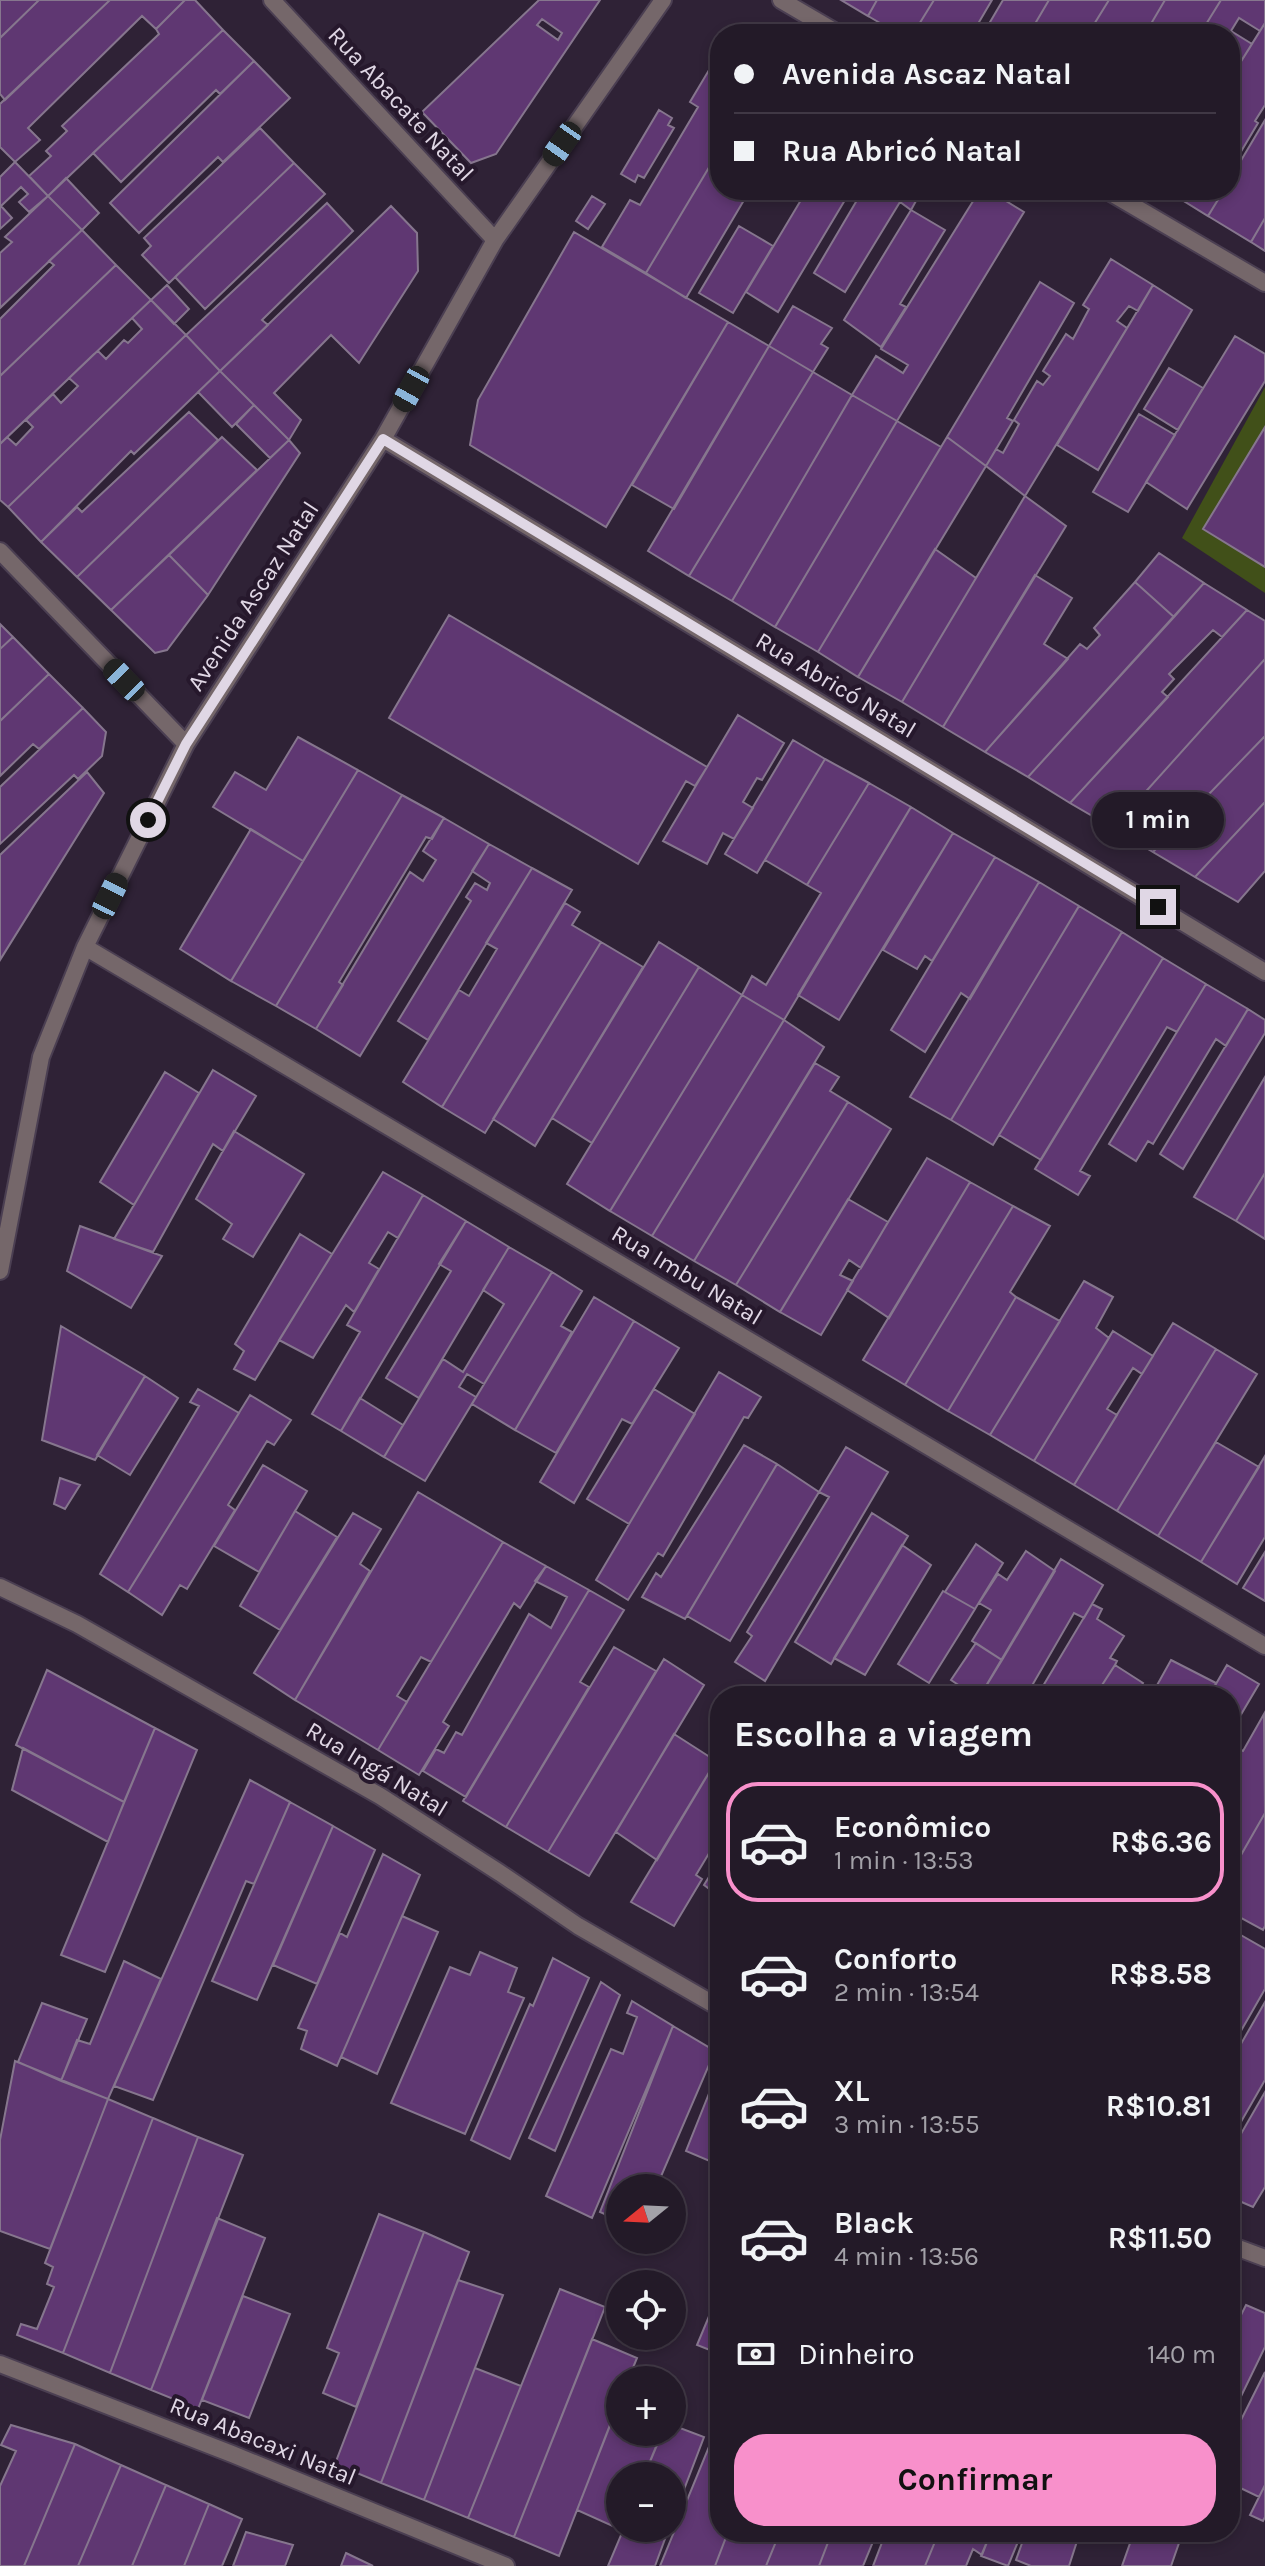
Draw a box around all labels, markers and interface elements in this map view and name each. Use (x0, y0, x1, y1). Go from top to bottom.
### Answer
street label: Rua Abacate Natal (322, 21, 480, 187)
text: Avenida Ascaz Natal (782, 56, 1072, 92)
car (538, 117, 586, 171)
text: Rua Abricó Natal (782, 133, 1022, 169)
car (389, 362, 433, 416)
street label: Avenida Ascaz Natal (181, 496, 325, 696)
street label: Rua Abricó Natal (751, 626, 921, 744)
car (99, 654, 149, 706)
callout: 1 min (1092, 791, 1224, 847)
route start (130, 802, 166, 838)
text: 1 min (1125, 804, 1191, 835)
car (89, 869, 131, 923)
route end (1140, 889, 1176, 925)
street label: Rua Imbu Natal (607, 1219, 767, 1331)
text: Escolha a viagem (734, 1713, 1033, 1755)
street label: Rua Ingá Natal (301, 1716, 453, 1822)
icon: car (738, 1806, 810, 1878)
text: Econômico (834, 1809, 991, 1845)
text: R$6.36 (1110, 1824, 1212, 1860)
text: 1 min · 13:53 (834, 1845, 974, 1876)
icon: car (738, 1938, 810, 2010)
text: Conforto (834, 1941, 957, 1977)
text: R$8.58 (1109, 1956, 1212, 1992)
text: 2 min · 13:54 (834, 1977, 979, 2008)
icon: car (738, 2070, 810, 2142)
text: XL (834, 2073, 869, 2109)
text: R$10.81 (1106, 2088, 1212, 2124)
text: 3 min · 13:55 (834, 2109, 980, 2140)
north arrow (606, 2174, 686, 2254)
map controls (606, 2174, 686, 2542)
icon: car (738, 2202, 810, 2274)
text: Black (834, 2205, 914, 2241)
text: R$11.50 (1108, 2220, 1212, 2256)
text: 4 min · 13:56 (834, 2241, 979, 2272)
button: locate (606, 2270, 686, 2350)
icon: cash (734, 2332, 778, 2376)
text: Dinheiro (798, 2336, 915, 2372)
text: 140 m (1147, 2339, 1216, 2370)
button: + (606, 2366, 686, 2446)
street label: Rua Abacaxi Natal (166, 2391, 360, 2491)
button: Confirmar (734, 2434, 1216, 2526)
button: − (606, 2462, 686, 2542)

